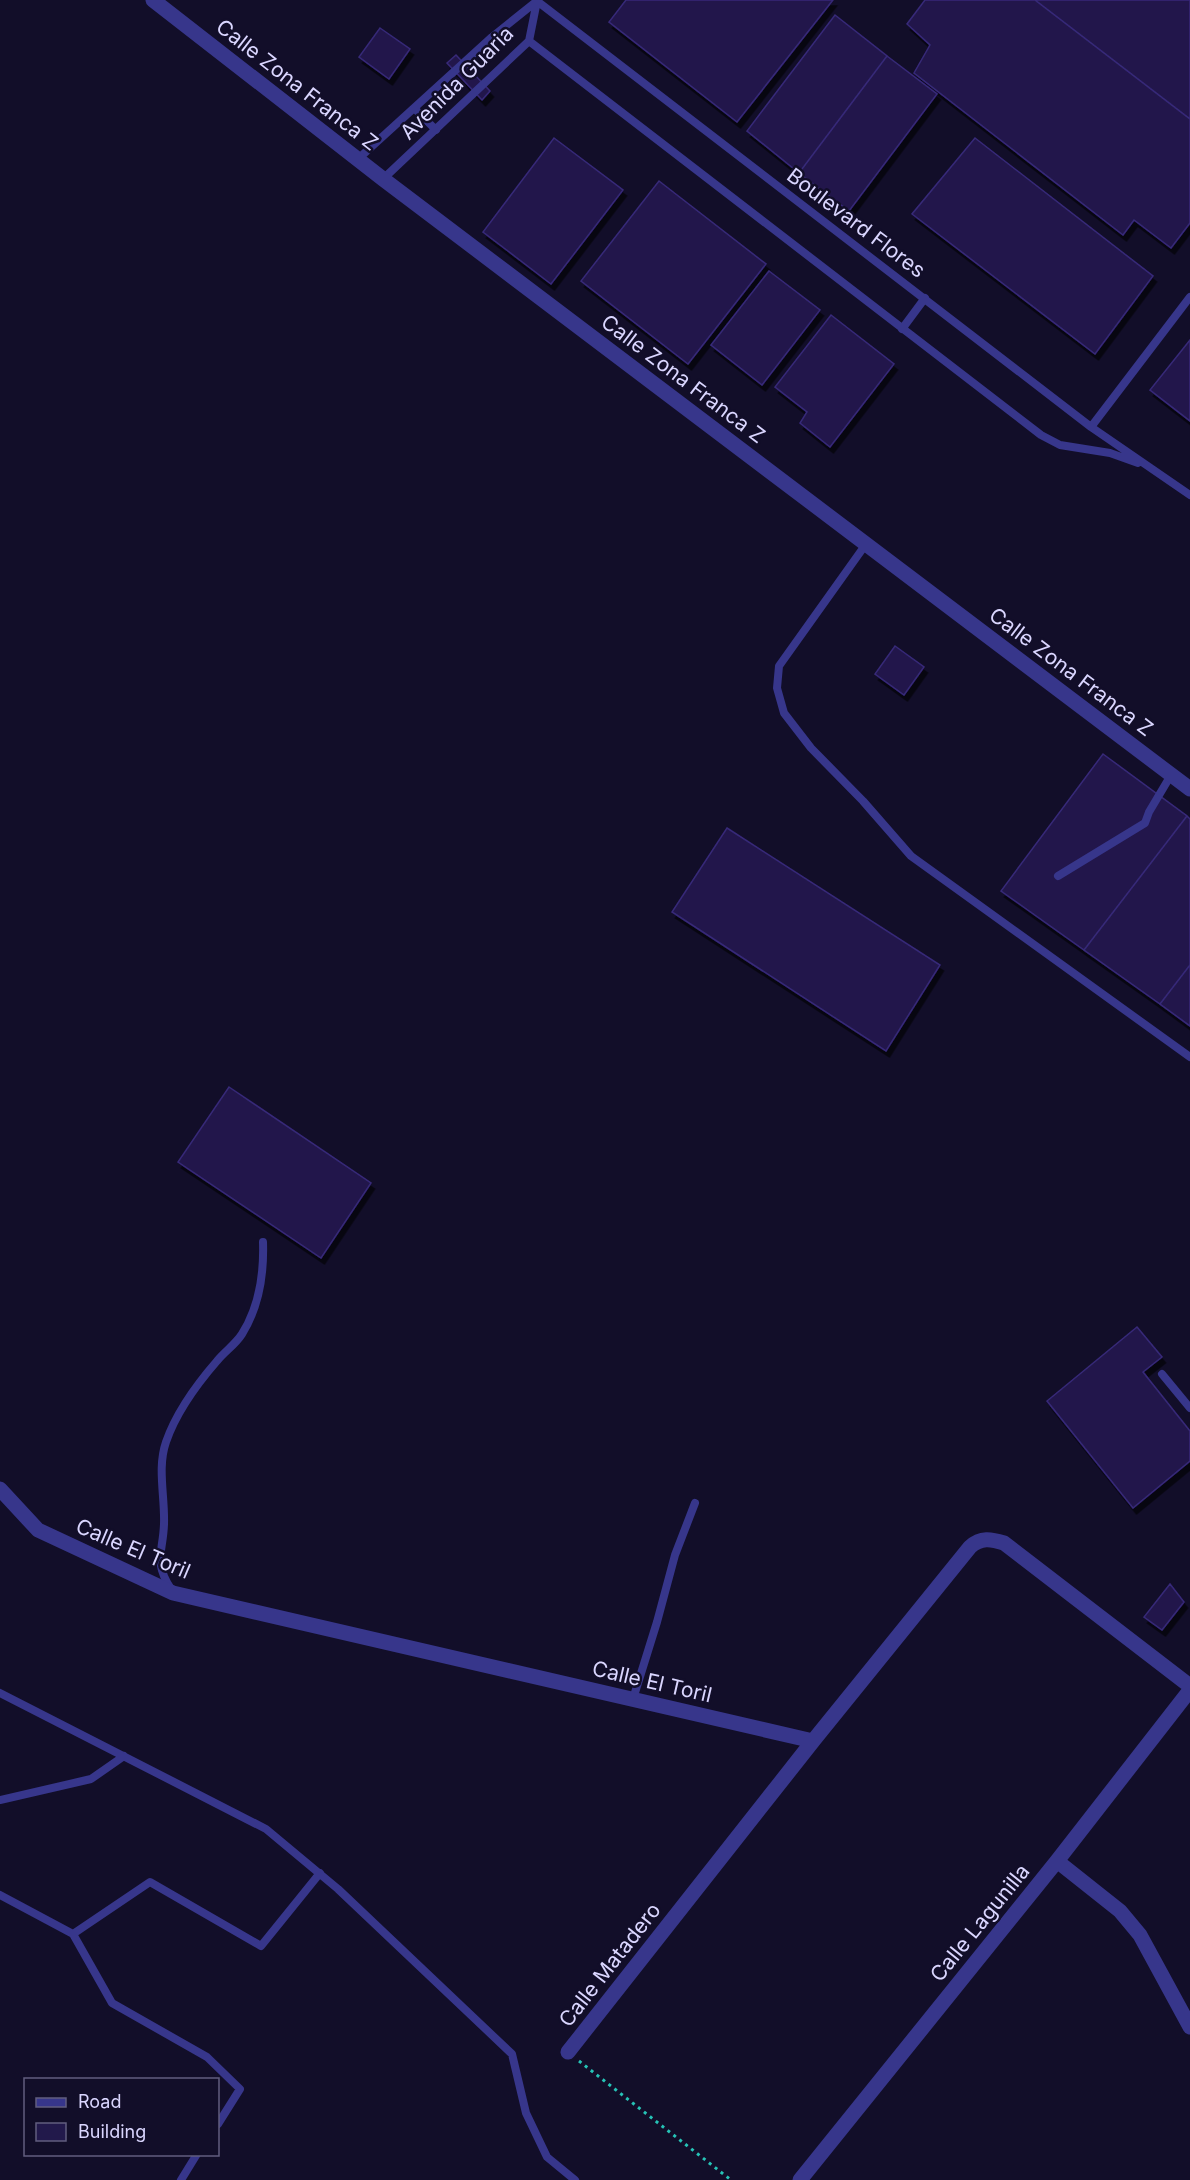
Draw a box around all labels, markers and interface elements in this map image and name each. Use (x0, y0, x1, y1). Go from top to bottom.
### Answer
street label: Calle Zona Franca Z (211, 14, 383, 156)
street label: Avenida Guaria (395, 21, 518, 144)
street label: Boulevard Flores (782, 163, 930, 283)
street label: Calle Zona Franca Z (597, 309, 770, 448)
street label: Calle Zona Franca Z (985, 602, 1158, 741)
street label: Calle El Toril (72, 1513, 194, 1584)
street label: Calle El Toril (590, 1656, 714, 1707)
street label: Calle Lagunilla (925, 1859, 1035, 1986)
street label: Calle Matadero (554, 1898, 666, 2032)
legend (24, 2078, 219, 2156)
text: Road (78, 2091, 121, 2112)
text: Building (78, 2121, 146, 2142)

